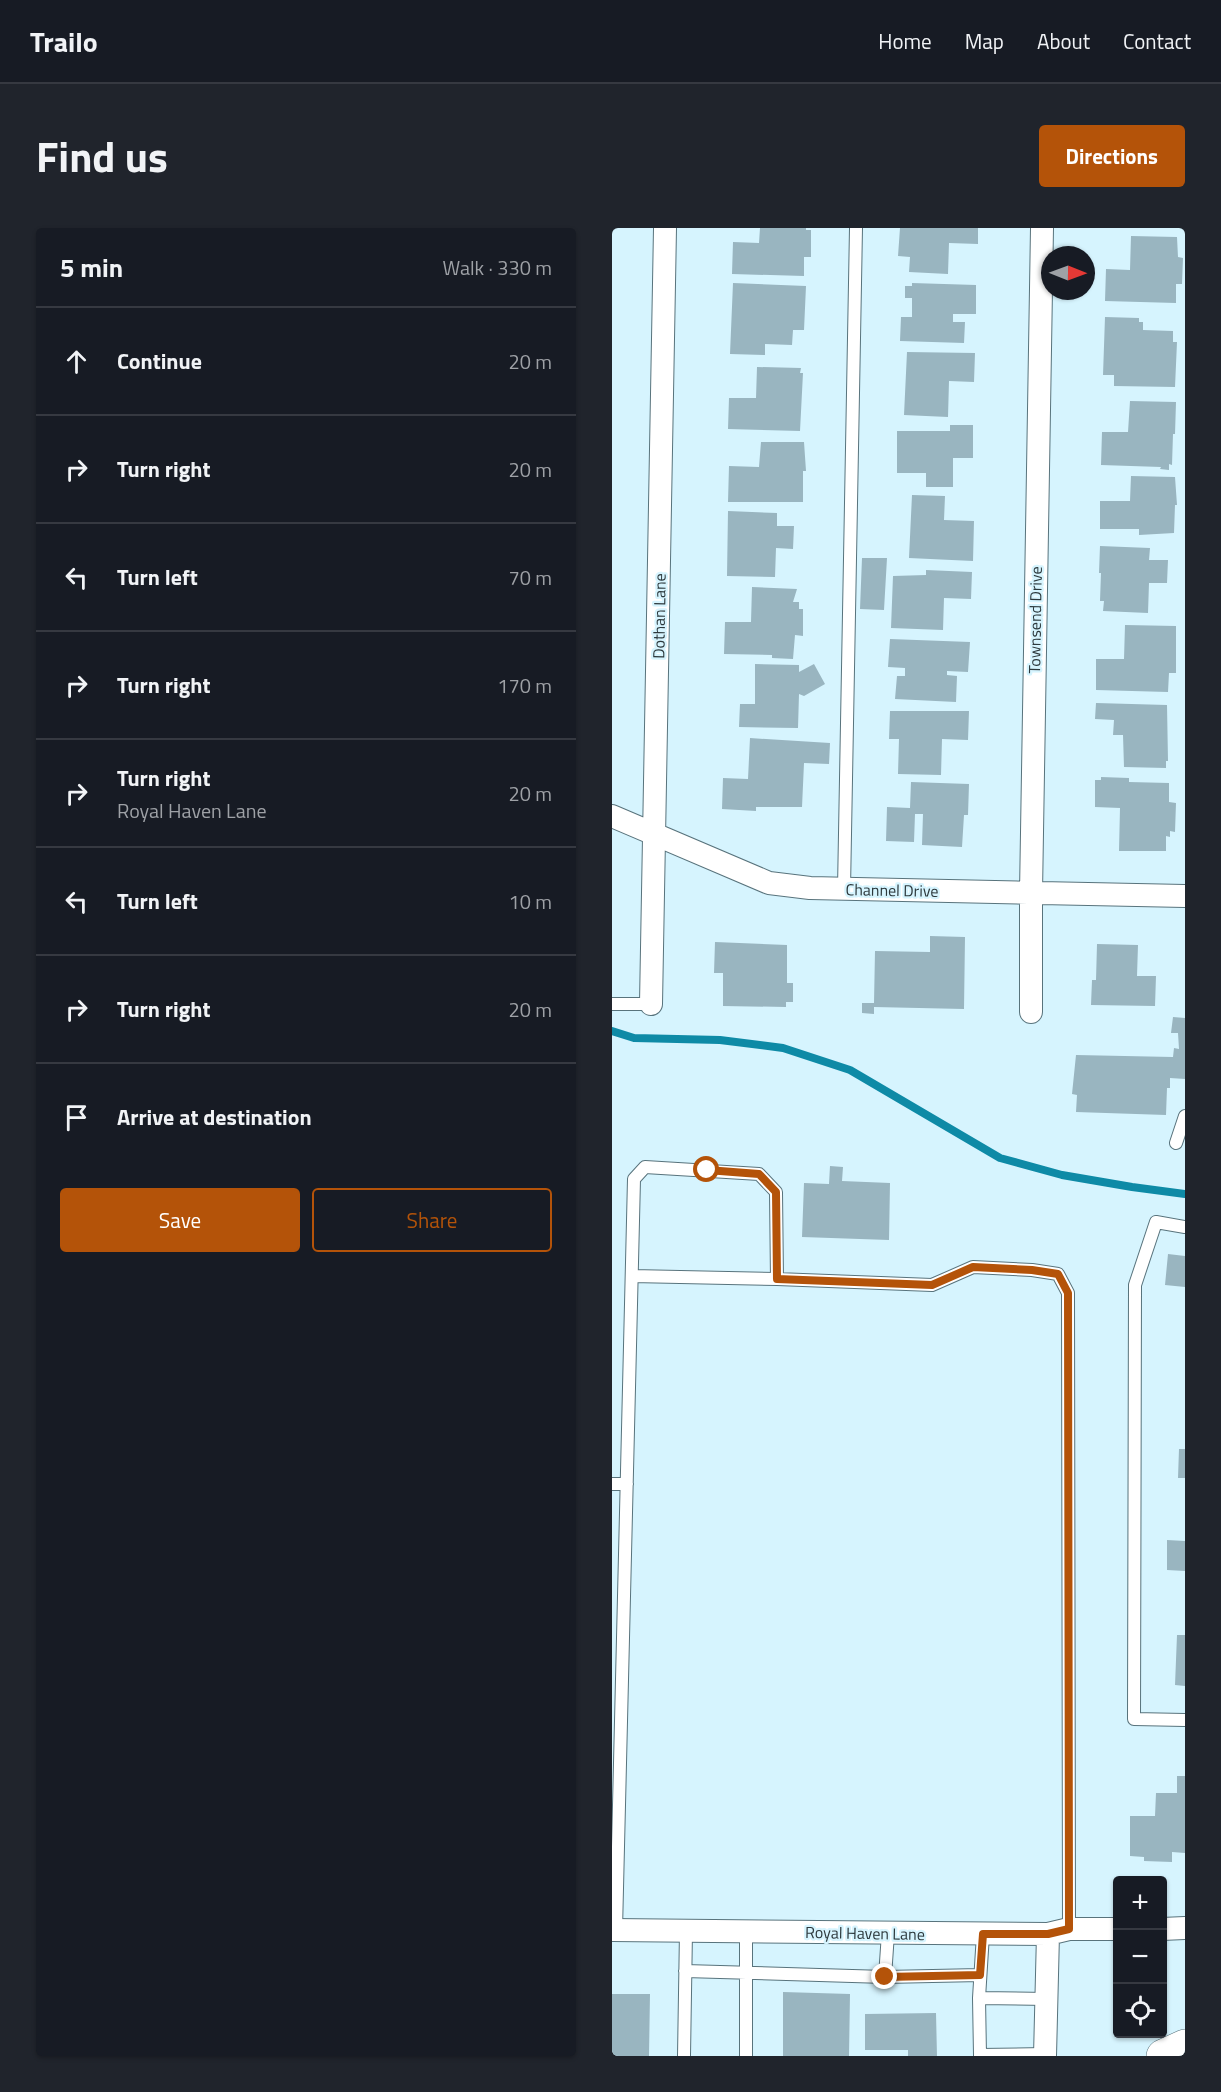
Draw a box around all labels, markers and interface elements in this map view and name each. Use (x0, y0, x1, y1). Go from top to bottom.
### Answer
text: Trailo (30, 20, 98, 63)
text: Home (878, 25, 932, 57)
text: Map (965, 25, 1004, 57)
text: About (1037, 25, 1090, 57)
text: Contact (1123, 25, 1191, 57)
text: Find us (36, 124, 168, 188)
button: Directions (1039, 125, 1185, 187)
north arrow (1041, 246, 1095, 300)
text: 5 min (60, 248, 123, 287)
text: Walk · 330 m (443, 252, 552, 283)
text: Continue (117, 344, 202, 378)
icon: ahead (60, 345, 93, 378)
text: 20 m (508, 346, 552, 377)
text: Turn right (117, 452, 211, 486)
icon: right (60, 453, 93, 486)
text: 20 m (508, 454, 552, 485)
text: Turn left (117, 560, 198, 594)
icon: left (60, 561, 93, 594)
text: 70 m (508, 562, 552, 593)
street label: Townsend Drive (1022, 566, 1048, 674)
street label: Dothan Lane (646, 573, 672, 659)
text: Turn right (117, 668, 211, 702)
icon: right (60, 669, 93, 702)
text: 170 m (497, 670, 552, 701)
text: Turn right (117, 761, 211, 795)
icon: right (60, 777, 93, 810)
text: 20 m (508, 778, 552, 809)
text: Royal Haven Lane (117, 795, 267, 826)
street label: Channel Drive (845, 877, 939, 903)
text: Turn left (117, 884, 198, 918)
icon: left (60, 885, 93, 918)
text: 10 m (508, 886, 552, 917)
text: Turn right (117, 992, 211, 1026)
icon: right (60, 993, 93, 1026)
text: 20 m (508, 994, 552, 1025)
text: Arrive at destination (117, 1100, 312, 1134)
icon: arrive (60, 1101, 93, 1134)
route start (693, 1156, 719, 1182)
button: Save (60, 1188, 300, 1252)
button: Share (312, 1188, 552, 1252)
map controls (1113, 1876, 1167, 2038)
button: + (1113, 1876, 1167, 1930)
street label: Royal Haven Lane (805, 1920, 925, 1946)
button: − (1113, 1930, 1167, 1984)
route end (871, 1963, 897, 1989)
button: locate (1113, 1984, 1167, 2038)

